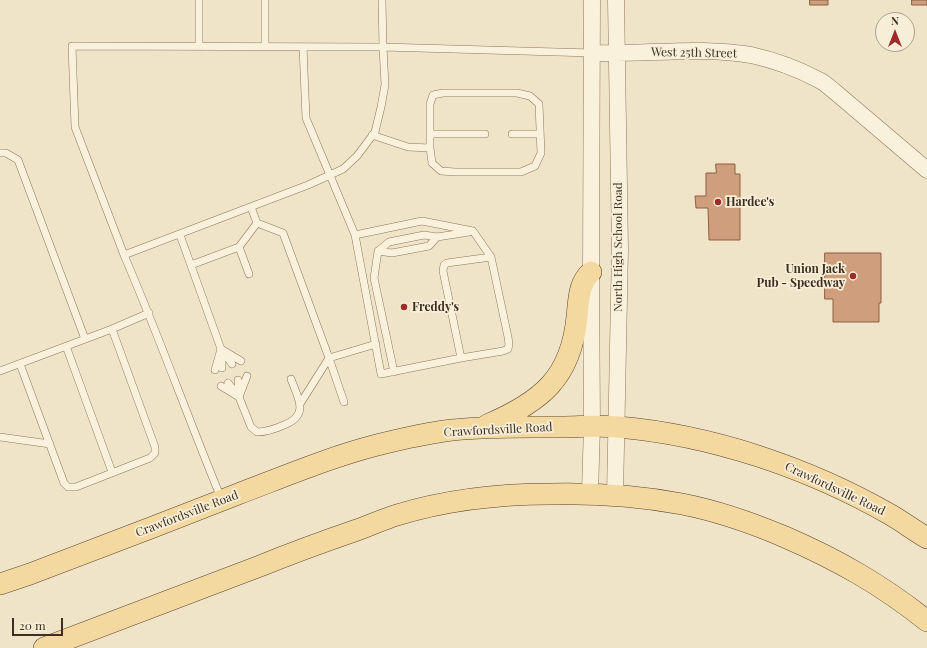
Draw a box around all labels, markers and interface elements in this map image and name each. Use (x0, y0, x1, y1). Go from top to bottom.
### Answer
north arrow (875, 12, 915, 52)
text: N (891, 13, 899, 28)
street label: West 25th Street (651, 45, 737, 61)
street label: North High School Road (611, 182, 625, 312)
place label: Hardee's (726, 195, 774, 209)
marker: Hardee's (713, 197, 723, 207)
place label: Union Jack Pub - Speedway (757, 262, 845, 290)
marker: Union Jack Pub - Speedway (848, 271, 858, 281)
place label: Freddy's (412, 300, 459, 314)
marker: Freddy's (399, 302, 409, 312)
street label: Crawfordsville Road (443, 420, 553, 440)
street label: Crawfordsville Road (783, 459, 887, 519)
street label: Crawfordsville Road (134, 488, 240, 540)
scale bar (14, 610, 65, 636)
text: 20 m (19, 617, 46, 633)

